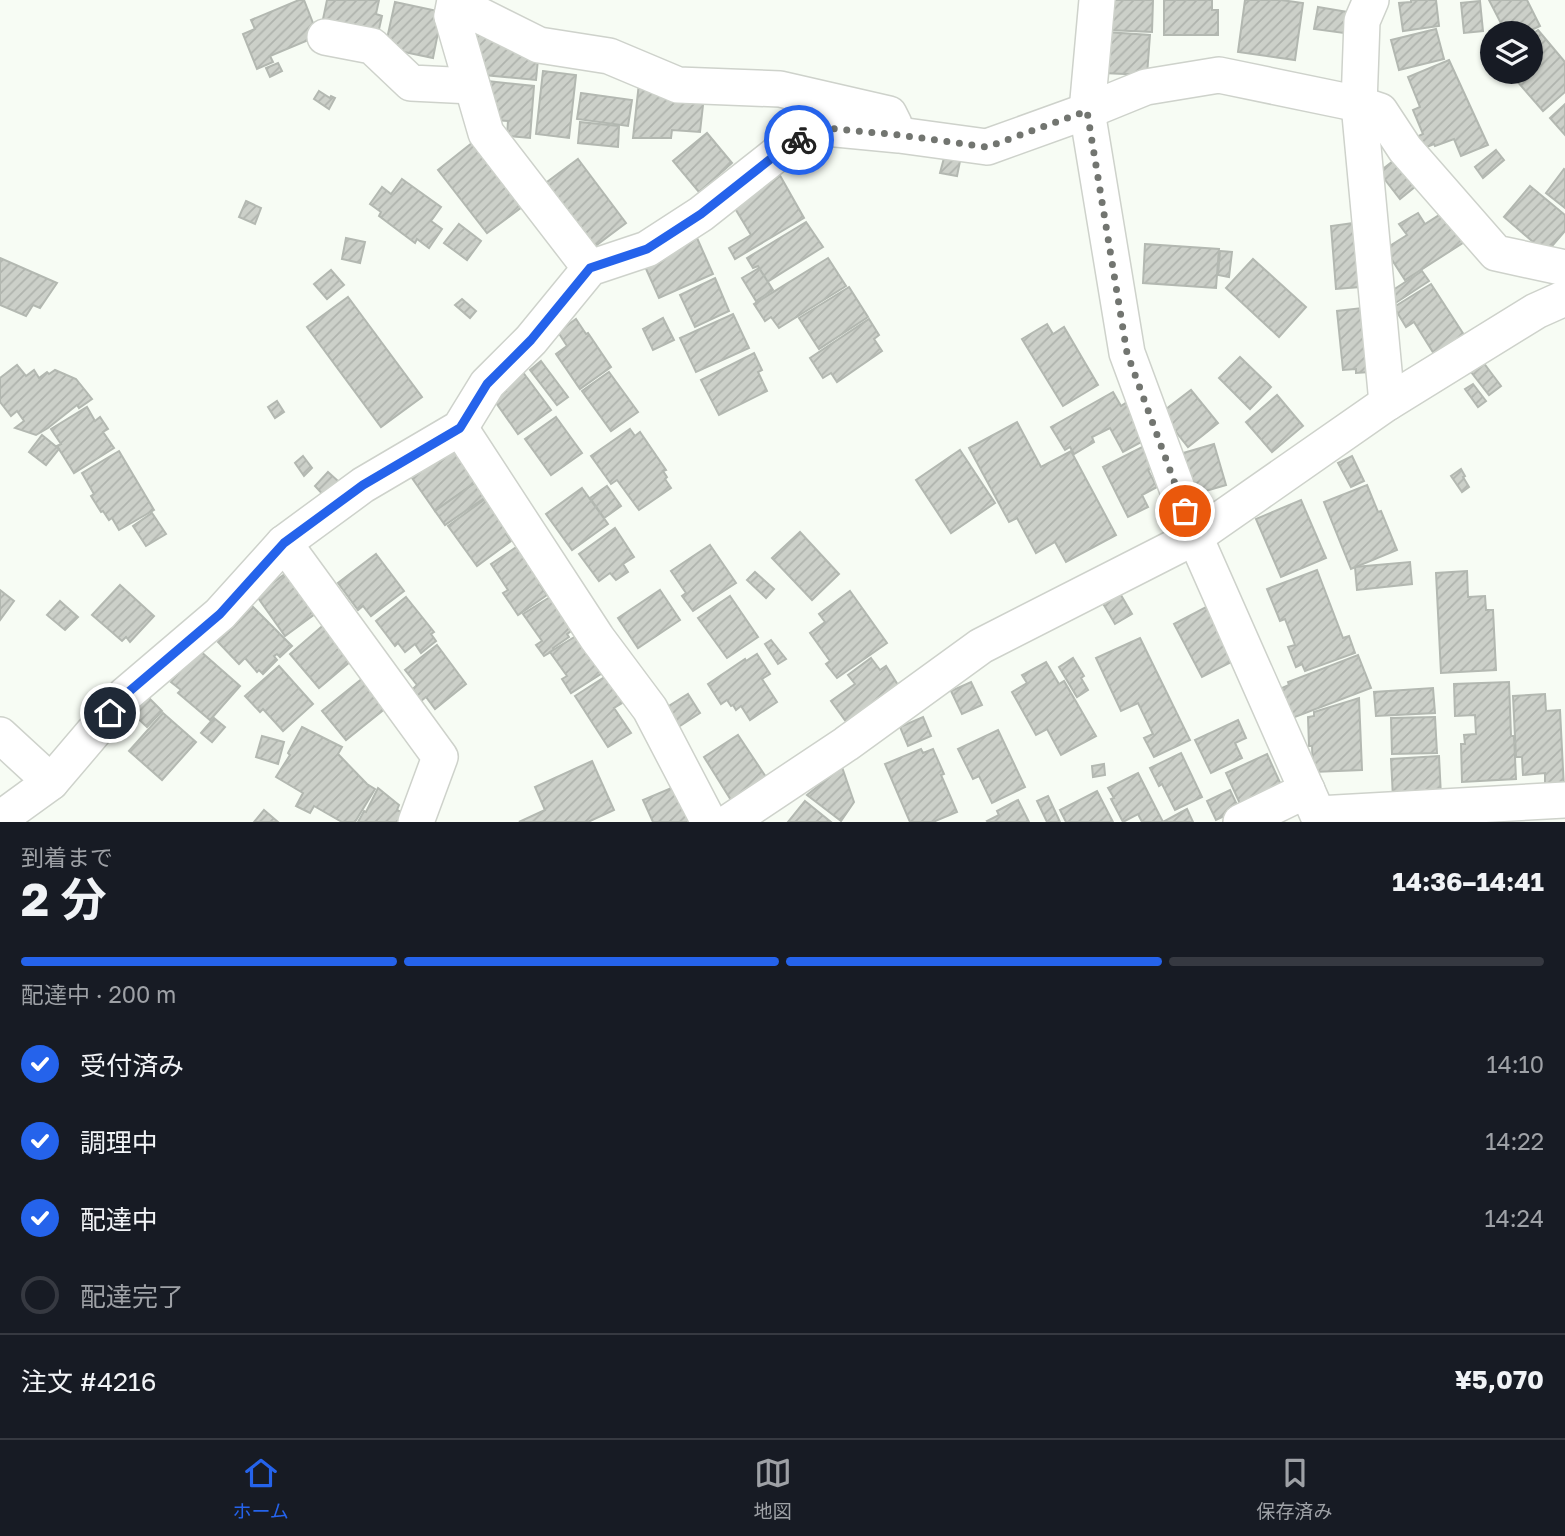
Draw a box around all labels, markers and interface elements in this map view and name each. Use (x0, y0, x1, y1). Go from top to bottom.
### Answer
map controls (1480, 21, 1543, 84)
button: layers (1480, 21, 1543, 84)
courier (764, 105, 834, 175)
icon: bike (780, 121, 818, 159)
pin (1155, 481, 1215, 541)
icon: bag (1166, 492, 1204, 530)
pin (80, 683, 140, 743)
icon: home (91, 694, 129, 732)
text: 到着まで (21, 843, 113, 871)
text: 14:36–14:41 (1392, 866, 1544, 897)
text: 2 分 (21, 871, 107, 926)
text: 配達中 · 200 m (21, 980, 176, 1008)
icon: check (21, 1045, 59, 1083)
text: 受付済み (80, 1050, 184, 1081)
text: 14:10 (1487, 1050, 1544, 1078)
icon: check (21, 1122, 59, 1160)
text: 調理中 (80, 1127, 158, 1158)
text: 14:22 (1485, 1127, 1544, 1155)
icon: check (21, 1199, 59, 1237)
text: 配達中 (80, 1204, 158, 1235)
text: 14:24 (1485, 1204, 1544, 1232)
text: 配達完了 (80, 1281, 184, 1312)
text: ¥5,070 (1455, 1364, 1544, 1395)
text: 注文 #4216 (21, 1366, 156, 1397)
tab: ホーム (232, 1454, 289, 1523)
tab: 地図 (754, 1454, 792, 1523)
tab: 保存済み (1257, 1454, 1333, 1523)

